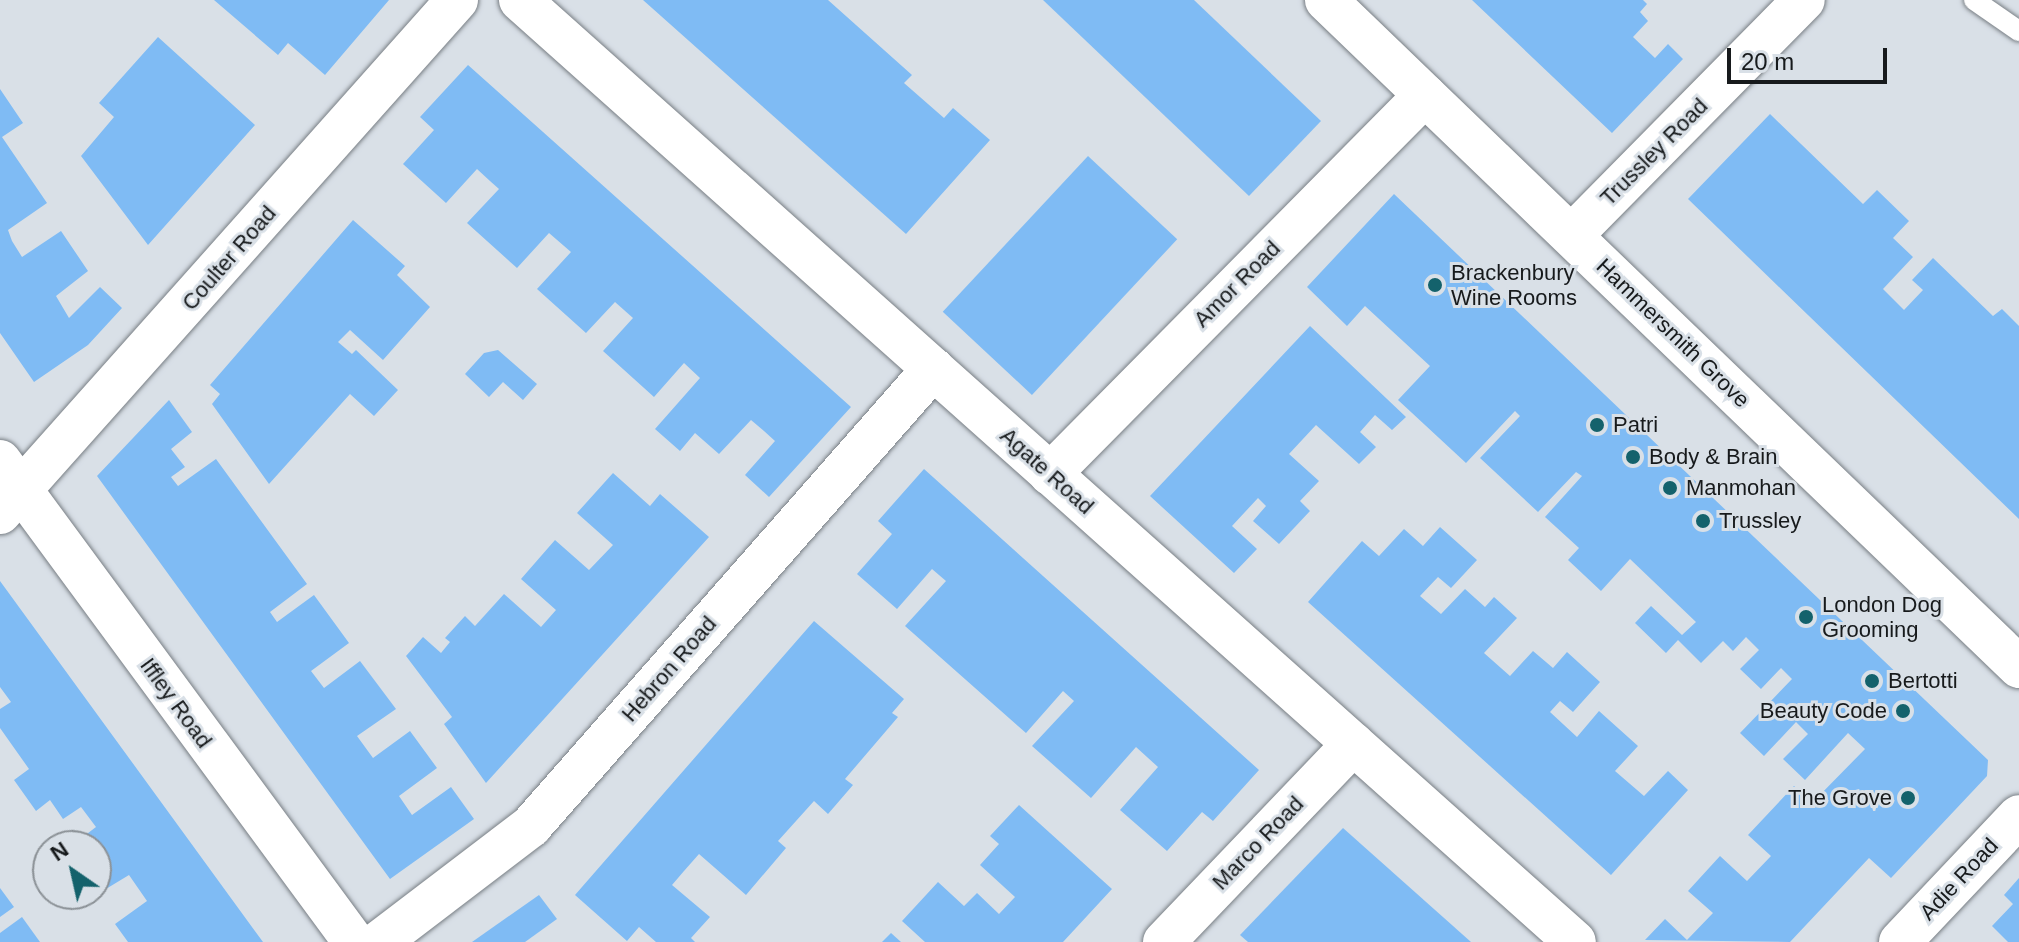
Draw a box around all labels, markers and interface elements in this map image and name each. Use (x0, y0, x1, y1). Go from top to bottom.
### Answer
scale bar (1731, 32, 1891, 82)
text: 20 m (1741, 48, 1794, 75)
street label: Trussley Road (1595, 93, 1713, 211)
street label: Coulter Road (177, 200, 281, 316)
street label: Amor Road (1188, 235, 1286, 333)
street label: Hammersmith Grove (1591, 253, 1755, 413)
place label: Brackenbury Wine Rooms (1451, 259, 1577, 310)
marker: Brackenbury Wine Rooms (1426, 276, 1444, 294)
place label: Patri (1613, 412, 1658, 438)
marker: Patri (1588, 416, 1606, 434)
street label: Agate Road (995, 422, 1099, 520)
place label: Body & Brain (1649, 444, 1777, 470)
marker: Body & Brain (1624, 448, 1642, 466)
place label: Manmohan (1686, 475, 1796, 501)
marker: Manmohan (1661, 479, 1679, 497)
place label: Trussley (1719, 508, 1801, 534)
marker: Trussley (1694, 512, 1712, 530)
place label: London Dog Grooming (1822, 591, 1942, 642)
marker: London Dog Grooming (1797, 608, 1815, 626)
street label: Hebron Road (616, 611, 722, 727)
street label: Iffley Road (135, 653, 217, 753)
place label: Bertotti (1888, 668, 1958, 694)
marker: Bertotti (1863, 672, 1881, 690)
place label: Beauty Code (1760, 698, 1887, 724)
marker: Beauty Code (1894, 702, 1912, 720)
place label: The Grove (1788, 785, 1892, 811)
marker: The Grove (1899, 789, 1917, 807)
street label: Marco Road (1207, 791, 1309, 895)
north arrow (32, 830, 112, 910)
street label: Adie Road (1914, 832, 2004, 926)
text: N (46, 837, 73, 866)

